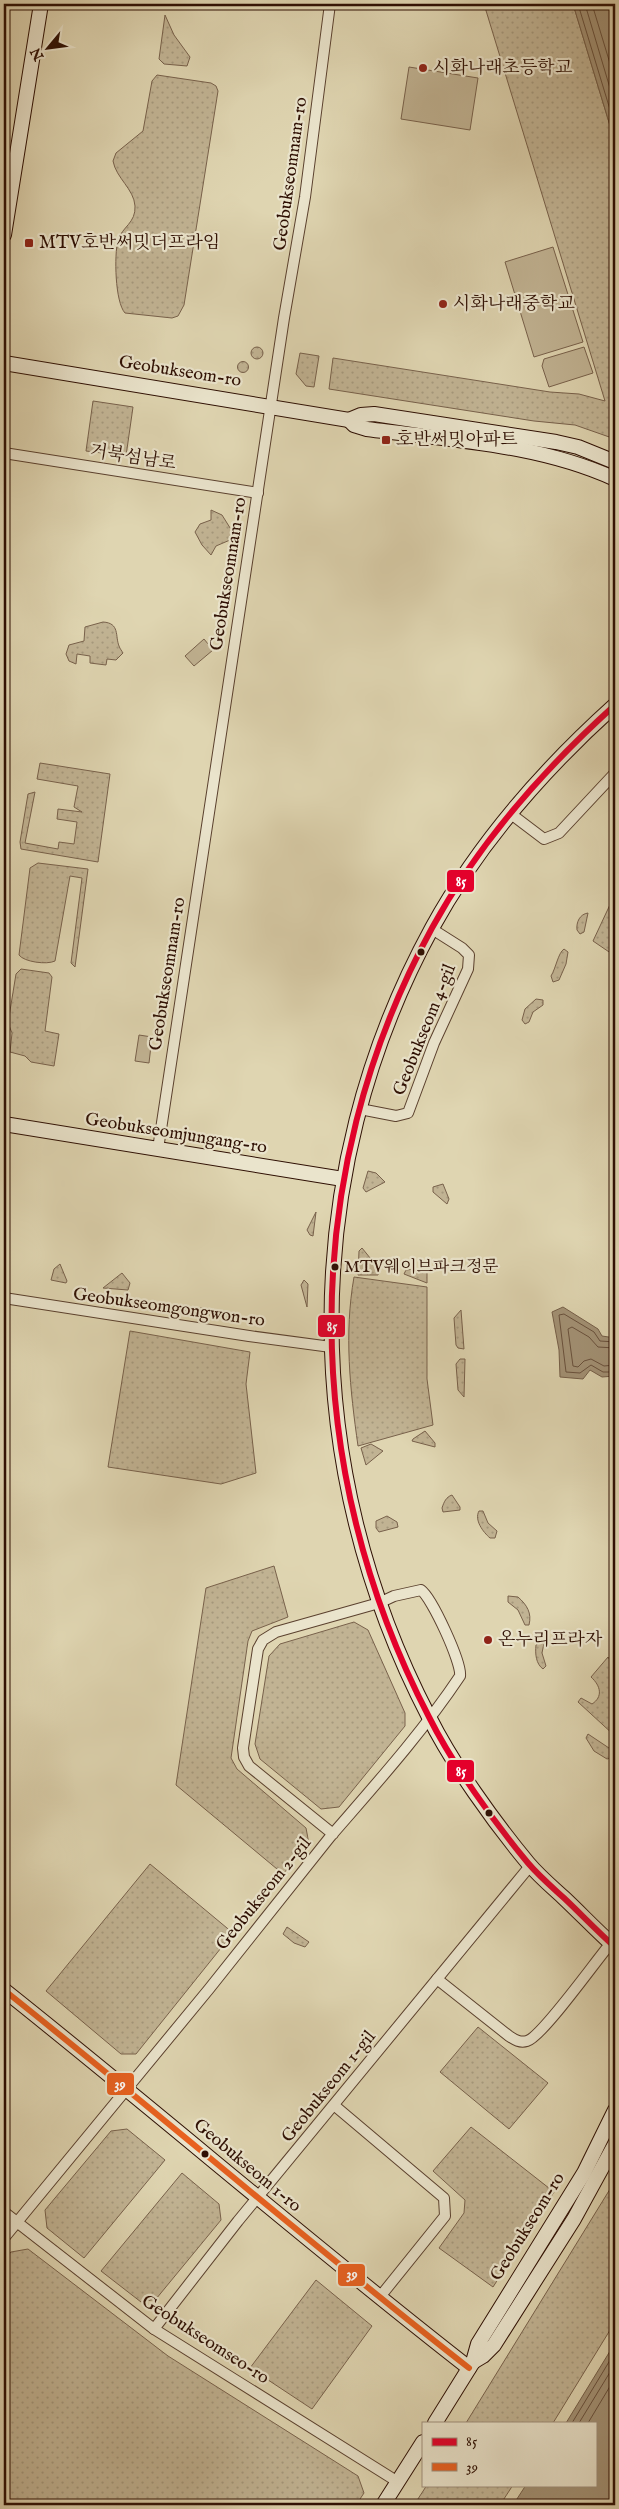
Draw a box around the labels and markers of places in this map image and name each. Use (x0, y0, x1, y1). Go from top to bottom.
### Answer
place label: 시화나래초등학교 (433, 57, 573, 80)
marker: 시화나래초등학교 (417, 62, 429, 74)
place label: MTV호반써밋더프라임 (39, 232, 220, 255)
marker: MTV호반써밋더프라임 (23, 237, 35, 249)
place label: 시화나래중학교 (453, 293, 575, 316)
marker: 시화나래중학교 (437, 298, 449, 310)
place label: 호반써밋아파트 (396, 429, 518, 452)
marker: 호반써밋아파트 (380, 434, 392, 446)
unlabelled marker (416, 947, 426, 957)
place label: MTV웨이브파크정문 (344, 1257, 499, 1278)
marker: MTV웨이브파크정문 (330, 1262, 340, 1272)
place label: 온누리프라자 (498, 1629, 603, 1652)
marker: 온누리프라자 (482, 1634, 494, 1646)
unlabelled marker (484, 1808, 494, 1818)
unlabelled marker (200, 2149, 210, 2159)

